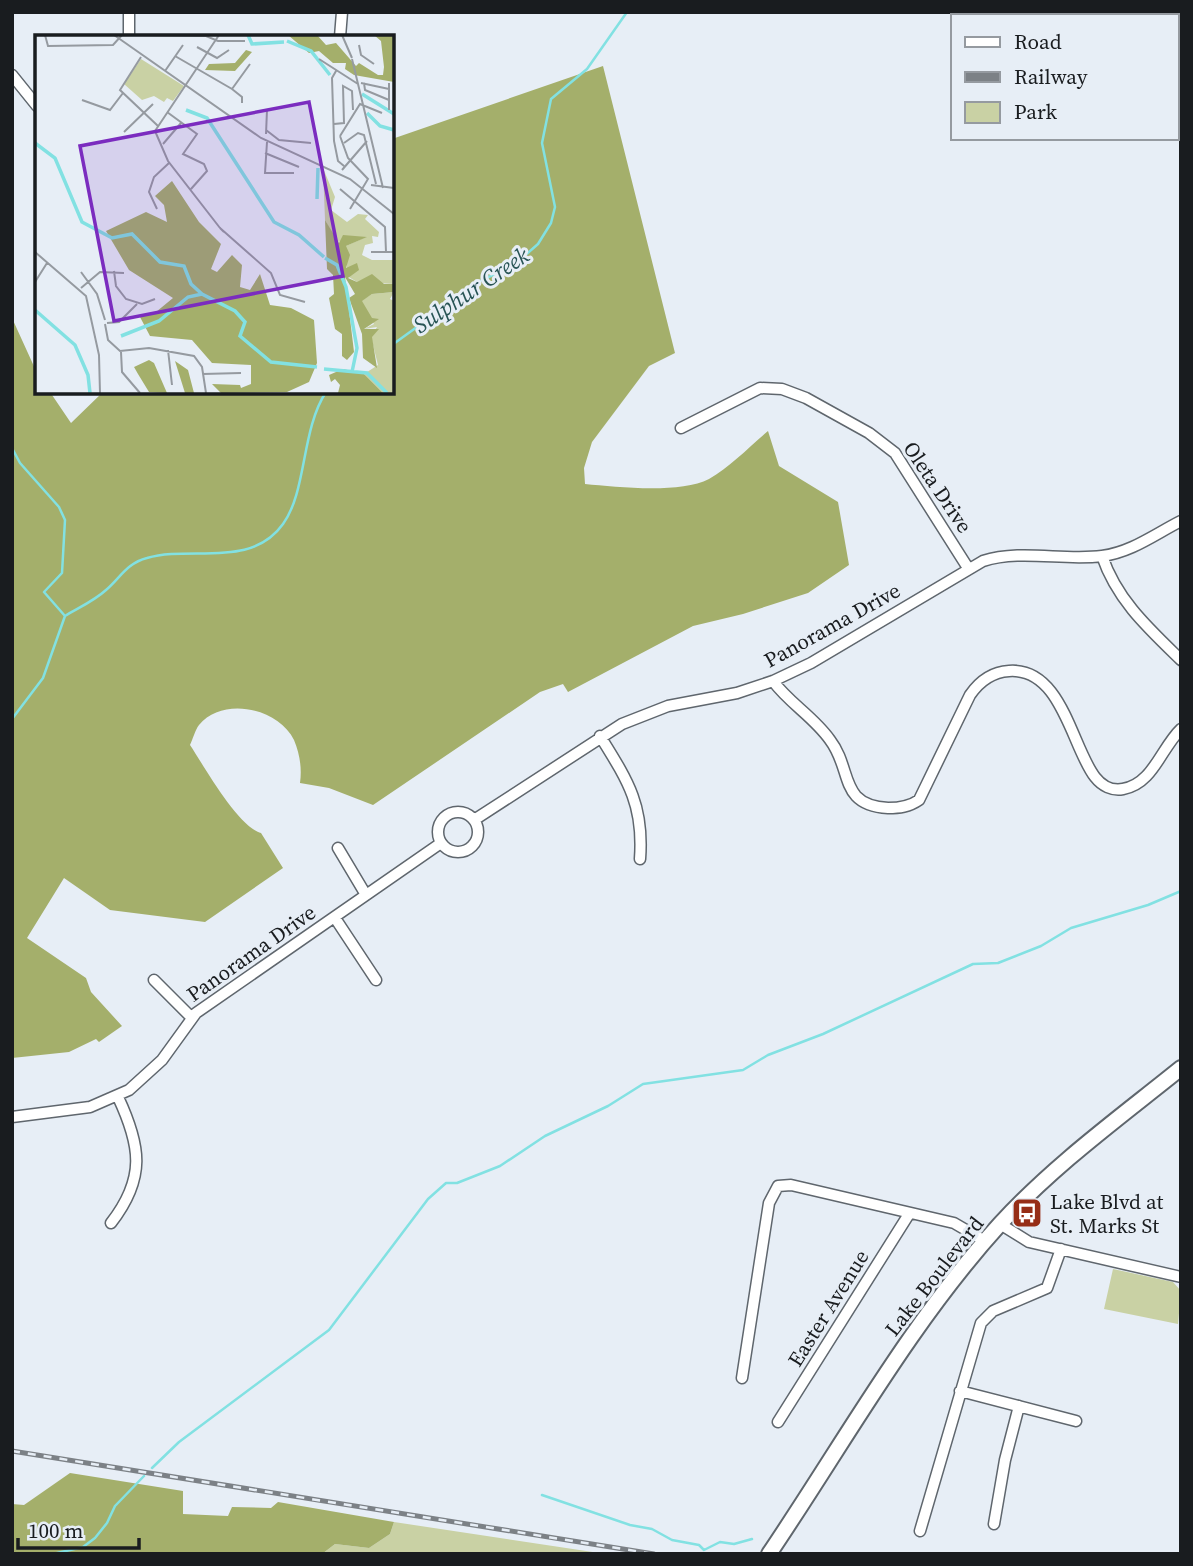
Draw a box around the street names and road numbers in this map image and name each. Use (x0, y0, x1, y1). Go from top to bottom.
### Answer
street label: Oleta Drive (897, 435, 979, 539)
street label: Panorama Drive (759, 576, 905, 674)
street label: Panorama Drive (181, 898, 321, 1008)
street label: Lake Boulevard (878, 1210, 990, 1342)
street label: Easter Avenue (781, 1244, 875, 1372)

